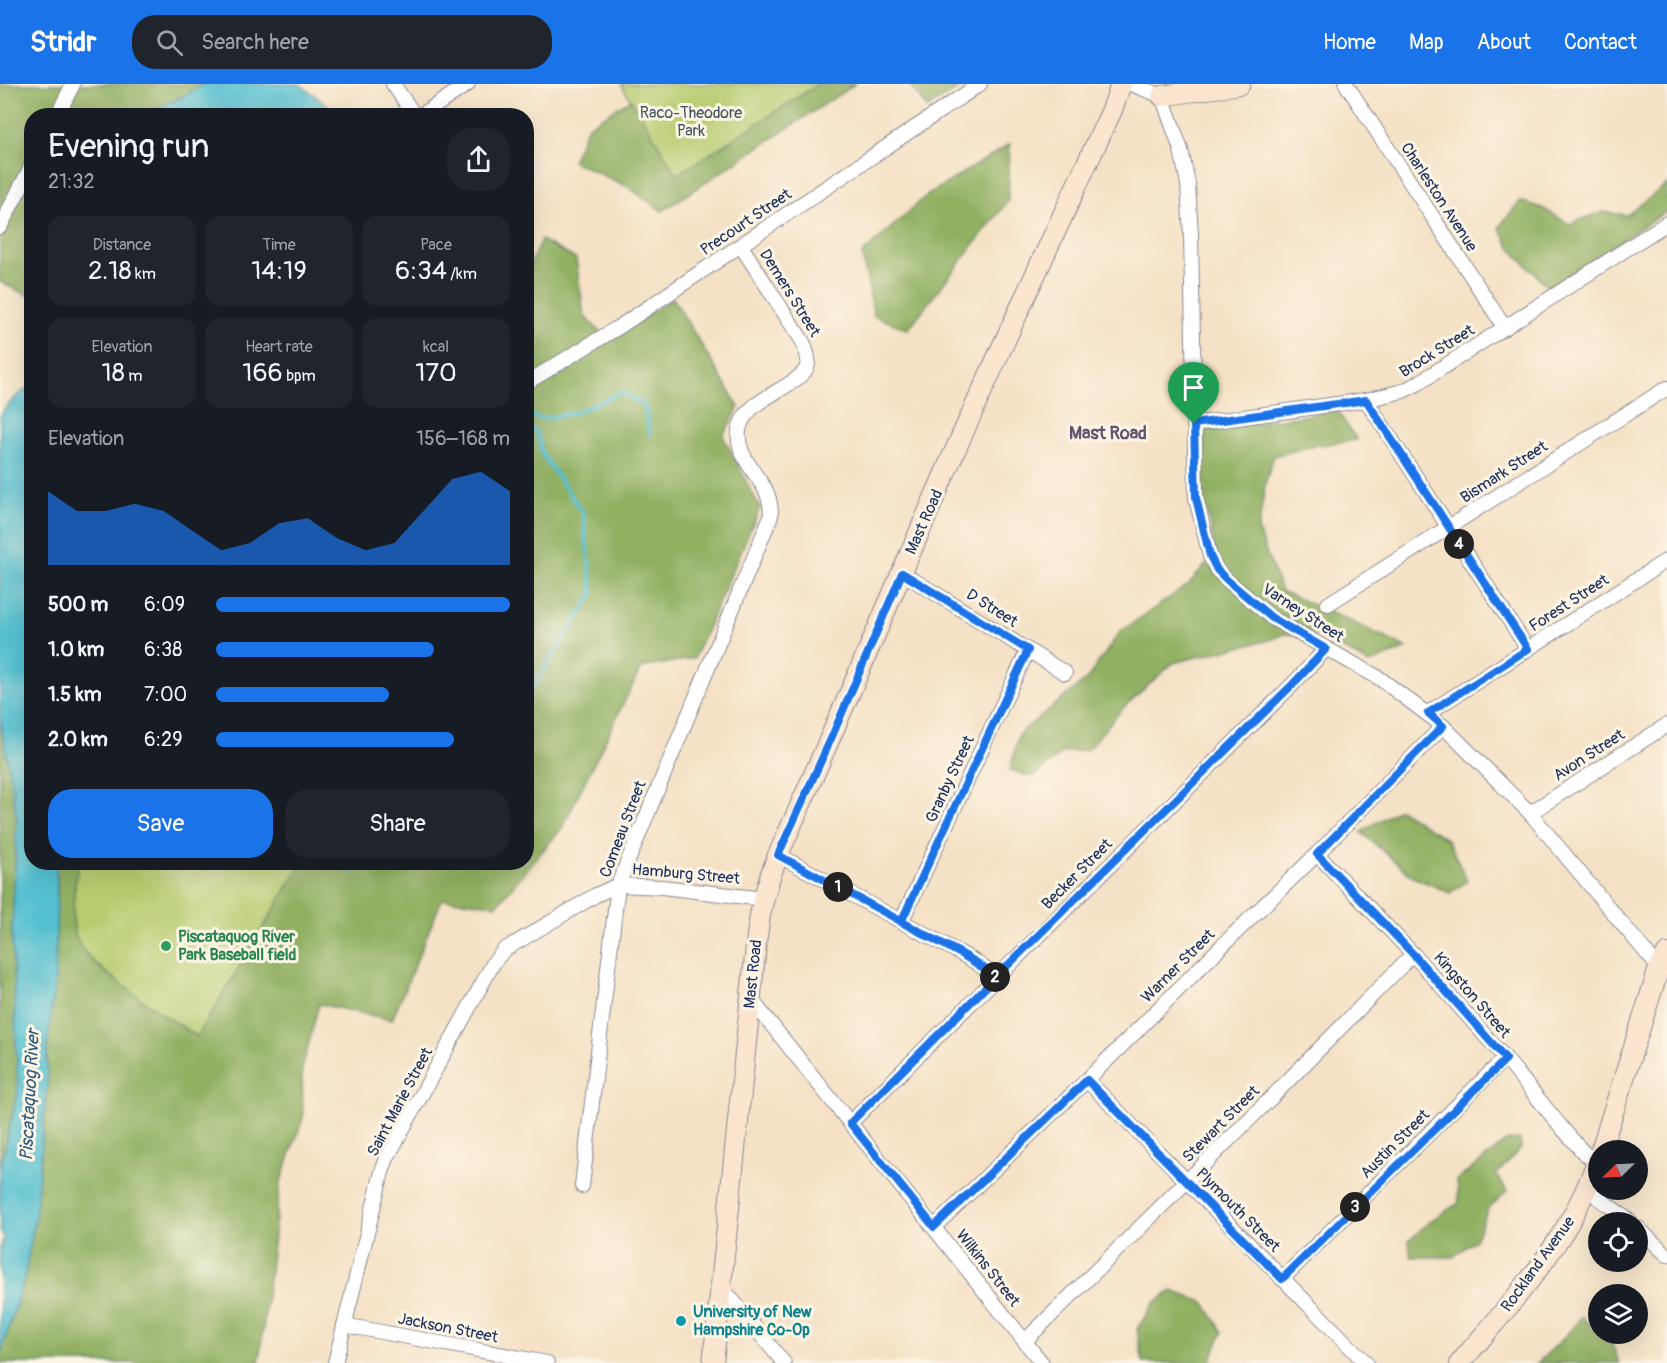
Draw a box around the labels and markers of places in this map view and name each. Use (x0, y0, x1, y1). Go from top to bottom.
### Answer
pin (1168, 362, 1219, 424)
pin: 4 (1444, 529, 1474, 559)
pin: 1 (823, 872, 853, 902)
place label: Piscataquog River Park Baseball field (178, 927, 296, 965)
marker: Piscataquog River Park Baseball field (159, 939, 173, 953)
pin: 2 (980, 962, 1010, 992)
pin: 3 (1340, 1192, 1370, 1222)
place label: University of New Hampshire Co-Op (693, 1302, 812, 1340)
marker: University of New Hampshire Co-Op (674, 1314, 688, 1328)

